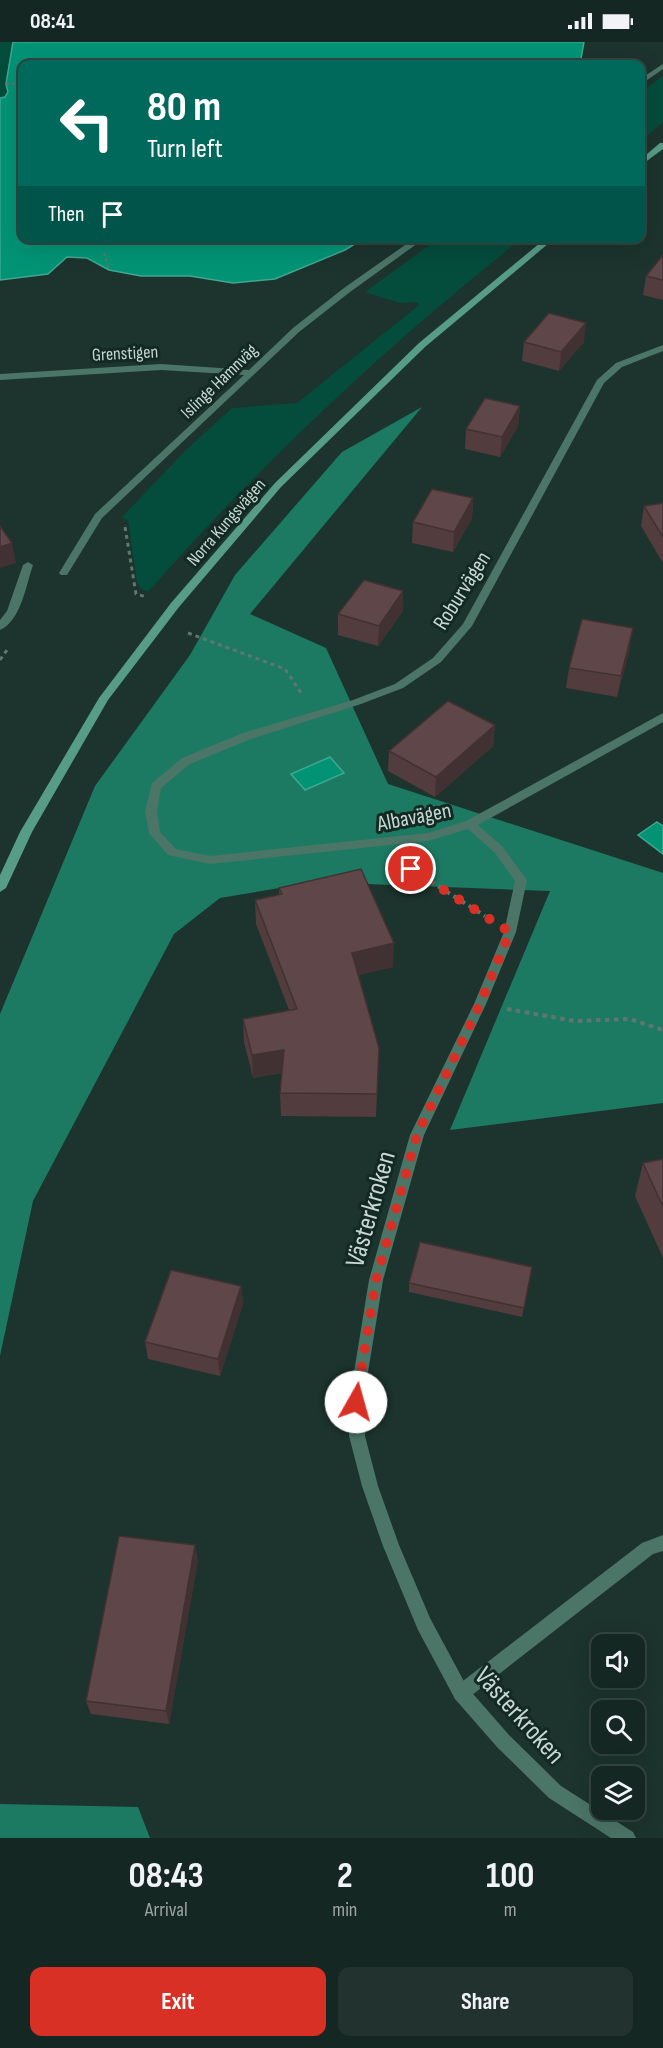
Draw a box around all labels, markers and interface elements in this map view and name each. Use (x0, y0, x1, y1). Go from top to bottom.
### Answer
text: 08:41 (30, 8, 75, 35)
text: 80 m (147, 82, 221, 133)
icon: left (48, 84, 126, 162)
text: Turn left (147, 133, 223, 165)
icon: arrive (96, 198, 129, 231)
text: Then (48, 201, 84, 228)
street label: Islinge Hamnväg (177, 340, 262, 423)
street label: Grenstigen (91, 341, 159, 366)
street label: Norra Kungsvägen (183, 474, 270, 570)
street label: Roburvägen (428, 547, 497, 635)
street label: Albavägen (374, 797, 454, 838)
pin (385, 843, 436, 894)
icon: arrive (394, 852, 427, 885)
street label: Västerkroken (339, 1148, 403, 1271)
position arrow (324, 1370, 388, 1434)
map controls (591, 1634, 645, 1820)
button: sound (591, 1634, 645, 1688)
street label: Västerkroken (468, 1661, 571, 1771)
button: search (591, 1700, 645, 1754)
button: layers (591, 1766, 645, 1820)
text: 08:43 (129, 1855, 204, 1898)
text: 2 (337, 1855, 353, 1898)
text: 100 (486, 1855, 534, 1898)
text: Arrival (145, 1898, 188, 1922)
text: min (332, 1898, 357, 1922)
text: m (504, 1898, 517, 1922)
button: Exit (30, 1967, 326, 2036)
button: Share (338, 1967, 633, 2036)

